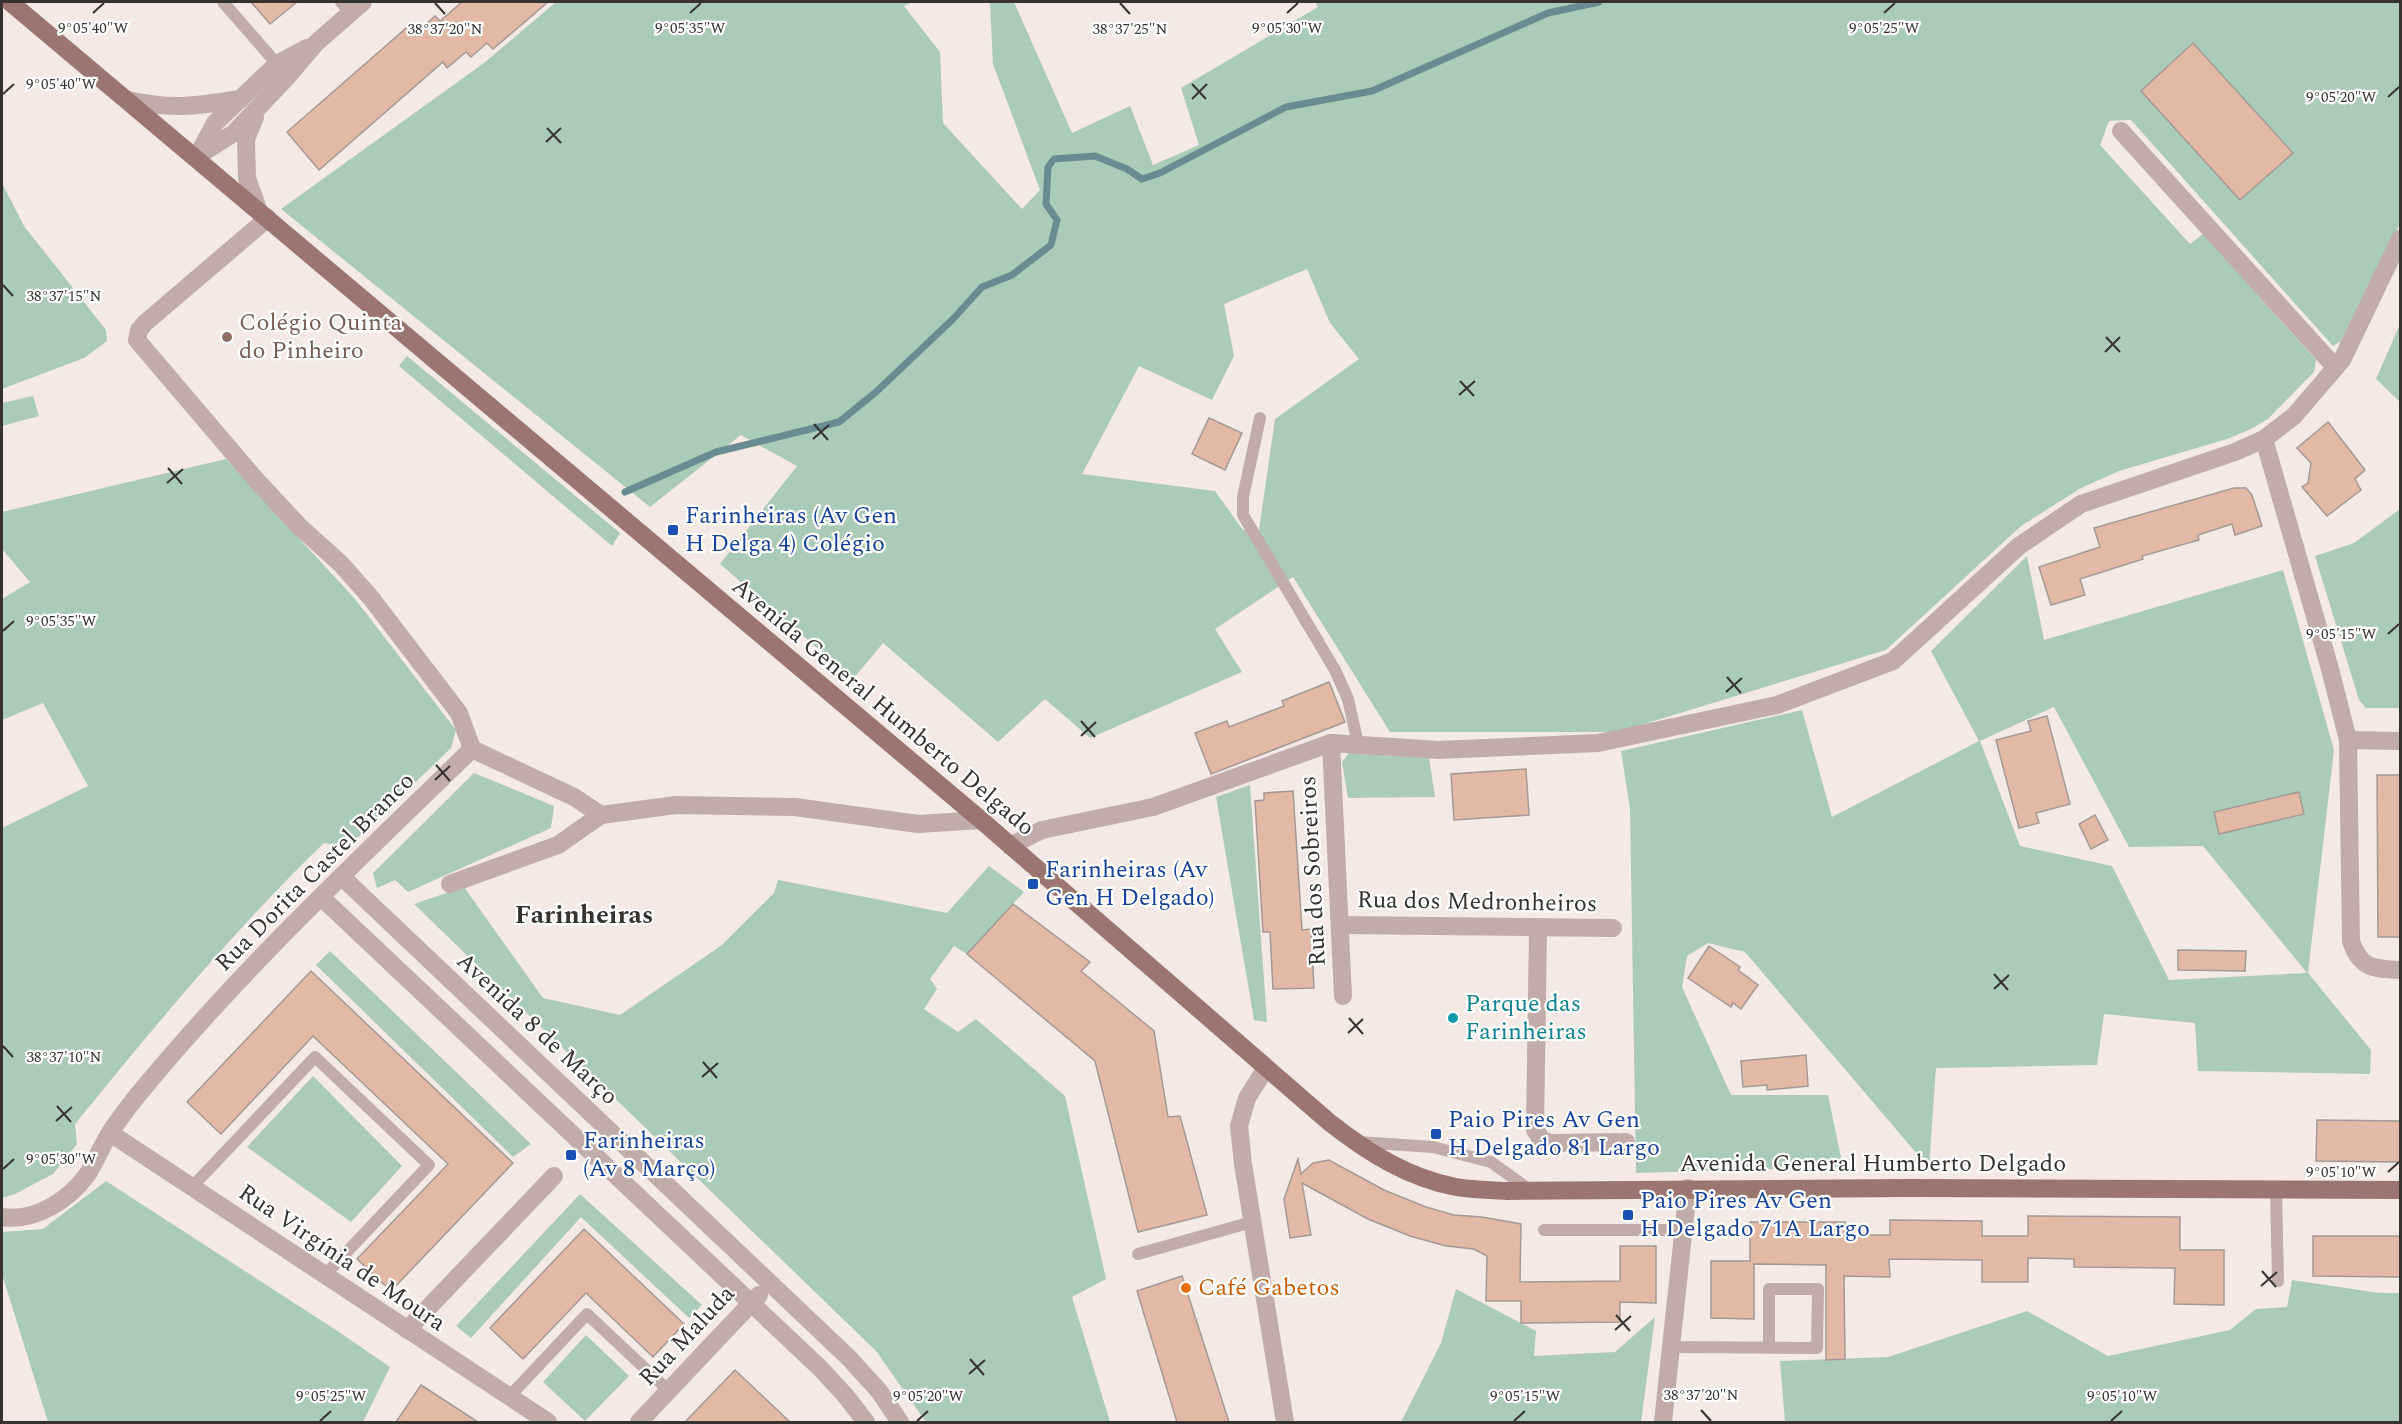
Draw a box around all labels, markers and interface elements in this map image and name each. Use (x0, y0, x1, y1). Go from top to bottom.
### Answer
text: 9°05'40"W (58, 17, 128, 40)
text: 9°05'35"W (655, 17, 725, 40)
text: 9°05'30"W (1252, 17, 1322, 40)
text: 9°05'25"W (1849, 17, 1919, 40)
text: 38°37'20"N (408, 18, 483, 41)
text: 38°37'25"N (1093, 18, 1168, 41)
text: 9°05'40"W (26, 73, 96, 96)
text: 9°05'20"W (2306, 86, 2376, 109)
text: 38°37'15"N (27, 285, 102, 308)
place label: Colégio Quinta do Pinheiro (239, 305, 402, 369)
marker: Colégio Quinta do Pinheiro (220, 330, 234, 344)
place label: Farinheiras (Av Gen H Delga 4) Colégio (685, 498, 897, 562)
marker: Farinheiras (Av Gen H Delga 4) Colégio (666, 523, 680, 537)
street label: Avenida General Humberto Delgado (723, 569, 1043, 845)
text: 9°05'35"W (26, 610, 96, 633)
text: 9°05'15"W (2306, 623, 2376, 646)
street label: Rua Dorita Castel Branco (207, 764, 423, 980)
street label: Rua dos Sobreiros (1290, 775, 1336, 967)
place label: Farinheiras (Av Gen H Delgado) (1045, 852, 1214, 916)
marker: Farinheiras (Av Gen H Delgado) (1026, 877, 1040, 891)
street label: Rua dos Medronheiros (1357, 882, 1597, 922)
district label: Farinheiras (515, 895, 653, 935)
street label: Avenida 8 de Março (448, 944, 626, 1114)
place label: Parque das Farinheiras (1465, 986, 1587, 1050)
marker: Parque das Farinheiras (1446, 1011, 1460, 1025)
text: 38°37'10"N (27, 1046, 102, 1069)
place label: Paio Pires Av Gen H Delgado 81 Largo (1448, 1102, 1660, 1166)
place label: Farinheiras (Av 8 Março) (583, 1123, 716, 1187)
marker: Paio Pires Av Gen H Delgado 81 Largo (1429, 1127, 1443, 1141)
street label: Avenida General Humberto Delgado (1680, 1146, 2066, 1182)
text: 9°05'30"W (26, 1148, 96, 1171)
marker: Farinheiras (Av 8 Março) (564, 1148, 578, 1162)
text: 9°05'10"W (2306, 1161, 2376, 1184)
street label: Rua Virgínia de Moura (231, 1175, 453, 1341)
place label: Paio Pires Av Gen H Delgado 71A Largo (1640, 1183, 1870, 1247)
marker: Paio Pires Av Gen H Delgado 71A Largo (1621, 1208, 1635, 1222)
place label: Café Gabetos (1198, 1270, 1340, 1306)
street label: Rua Maluda (630, 1277, 744, 1395)
marker: Café Gabetos (1179, 1281, 1193, 1295)
text: 38°37'20"N (1664, 1384, 1739, 1407)
text: 9°05'25"W (296, 1385, 366, 1408)
text: 9°05'20"W (893, 1385, 963, 1408)
text: 9°05'15"W (1490, 1385, 1560, 1408)
text: 9°05'10"W (2087, 1385, 2157, 1408)

